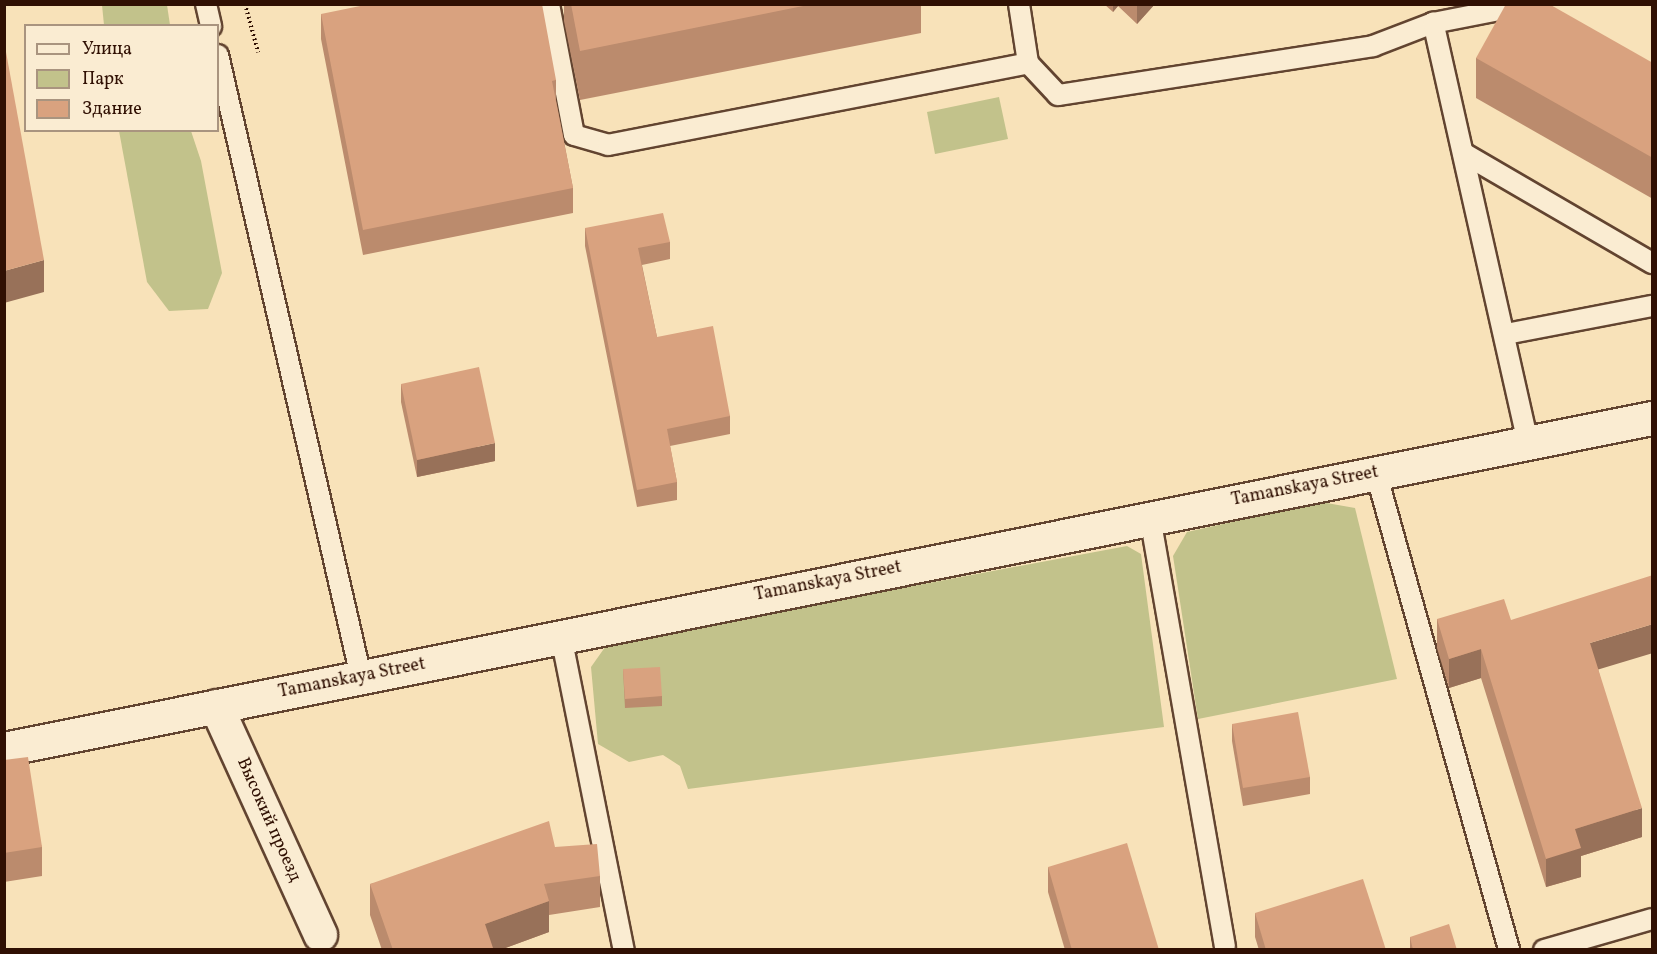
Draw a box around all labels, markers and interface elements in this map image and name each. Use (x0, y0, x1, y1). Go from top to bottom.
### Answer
legend (24, 24, 219, 132)
text: Улица (82, 37, 132, 62)
text: Парк (82, 67, 124, 92)
text: Здание (82, 97, 142, 122)
street label: Tamanskaya Street (1230, 462, 1380, 512)
street label: Tamanskaya Street (753, 557, 903, 607)
street label: Tamanskaya Street (277, 654, 427, 704)
street label: Высокий проезд (231, 755, 305, 885)

